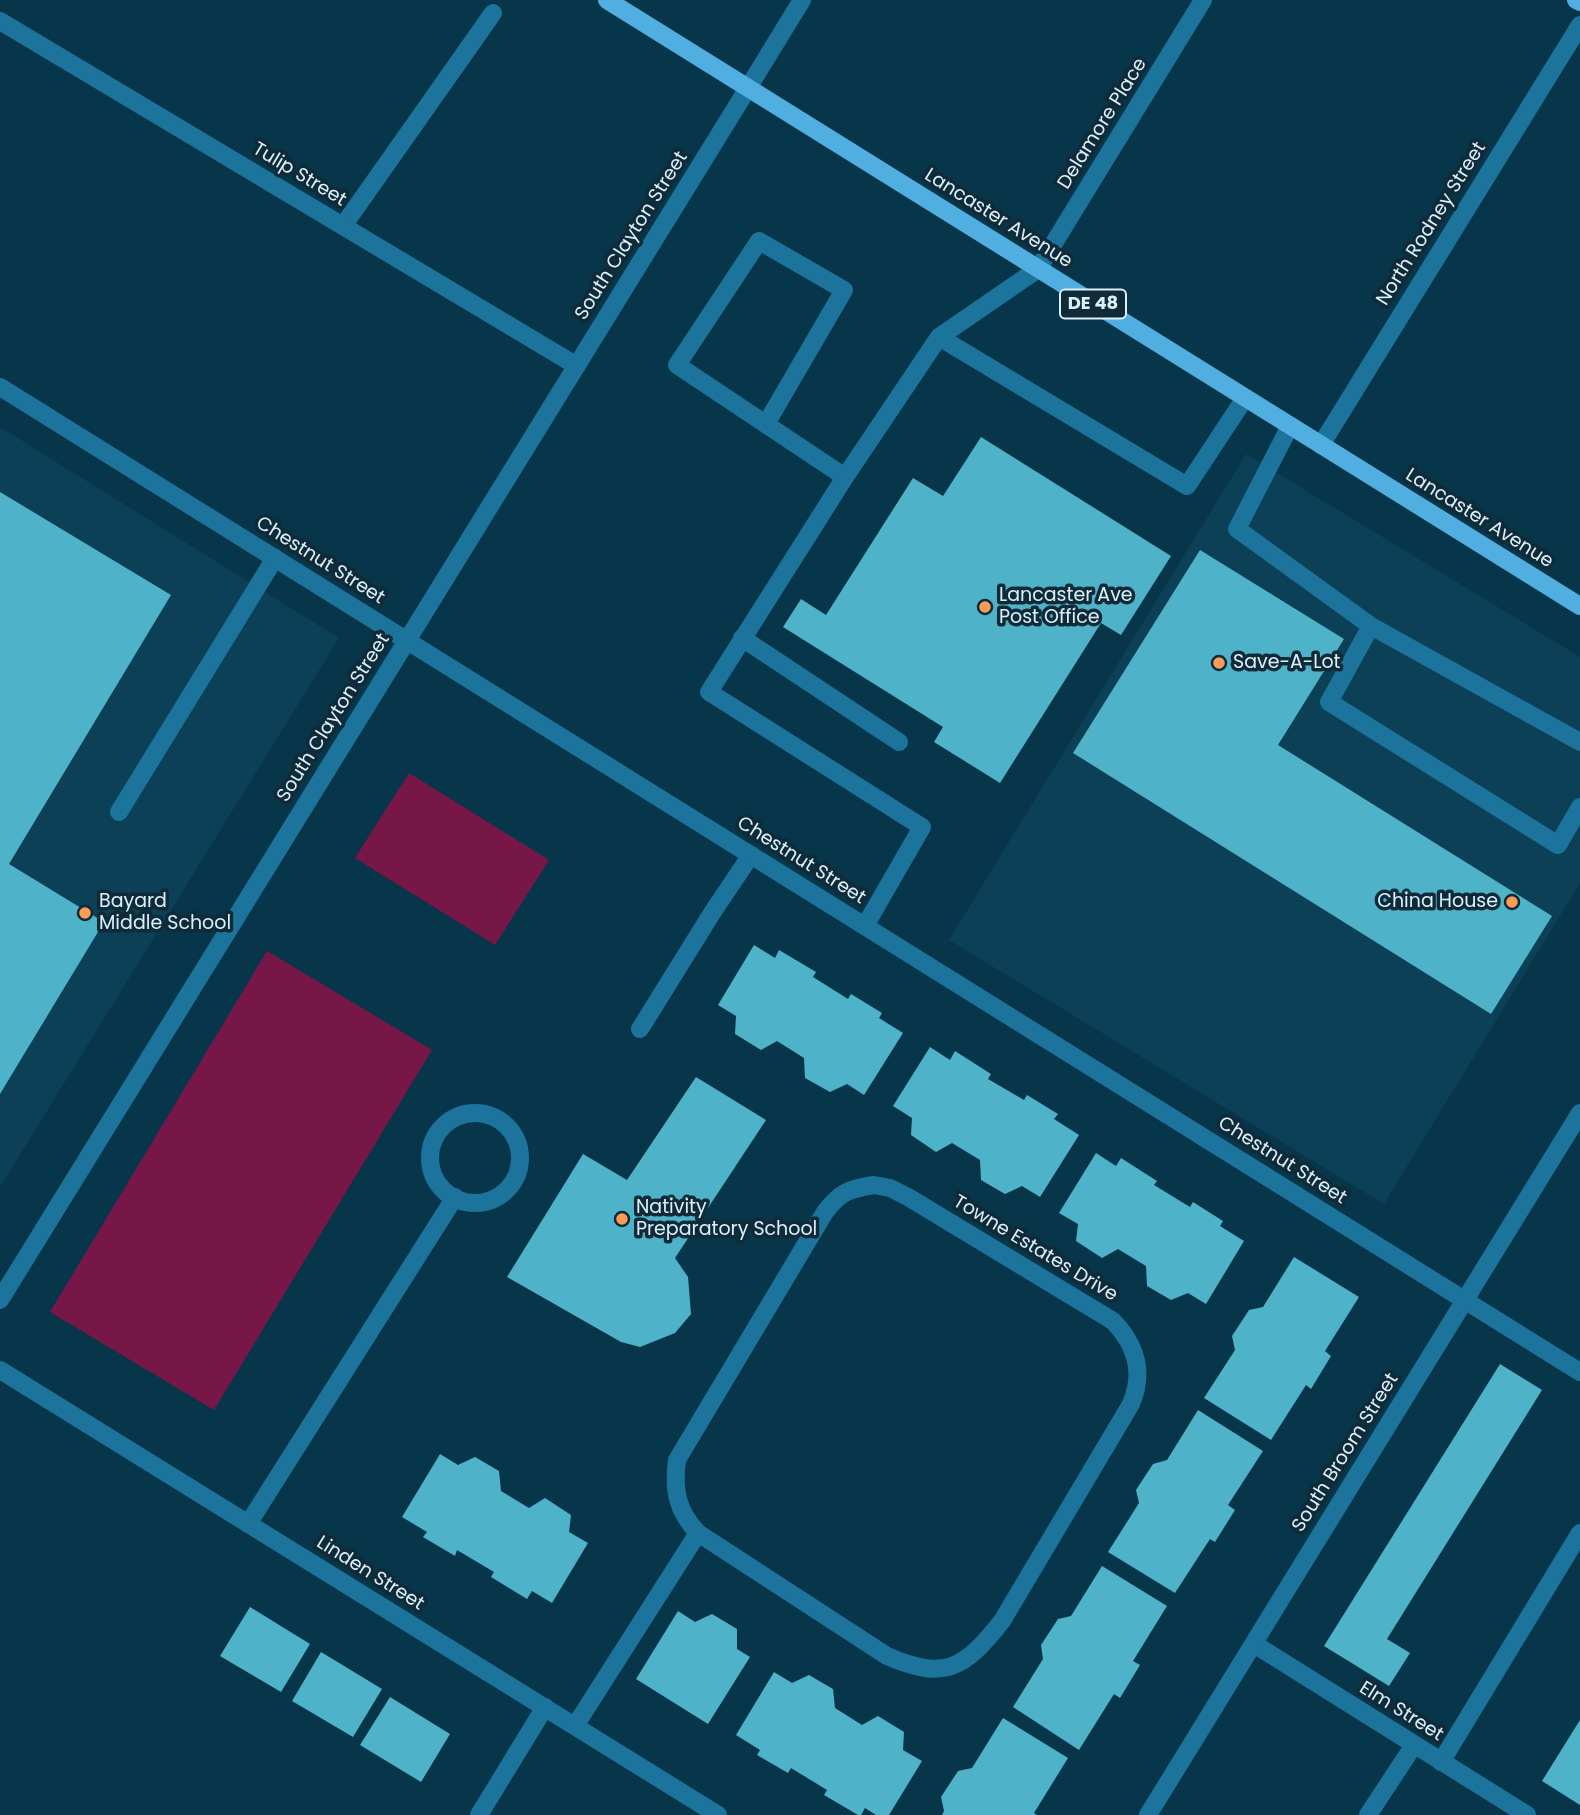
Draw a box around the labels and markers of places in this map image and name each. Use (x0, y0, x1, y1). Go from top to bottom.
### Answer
place label: Lancaster Ave Post Office (999, 585, 1133, 629)
marker: Lancaster Ave Post Office (977, 599, 993, 615)
place label: Save-A-Lot (1233, 652, 1340, 674)
marker: Save-A-Lot (1211, 655, 1227, 671)
place label: Bayard Middle School (99, 891, 231, 935)
place label: China House (1377, 891, 1498, 913)
marker: China House (1504, 894, 1520, 910)
marker: Bayard Middle School (77, 905, 93, 921)
place label: Nativity Preparatory School (636, 1197, 817, 1241)
marker: Nativity Preparatory School (614, 1211, 630, 1227)

